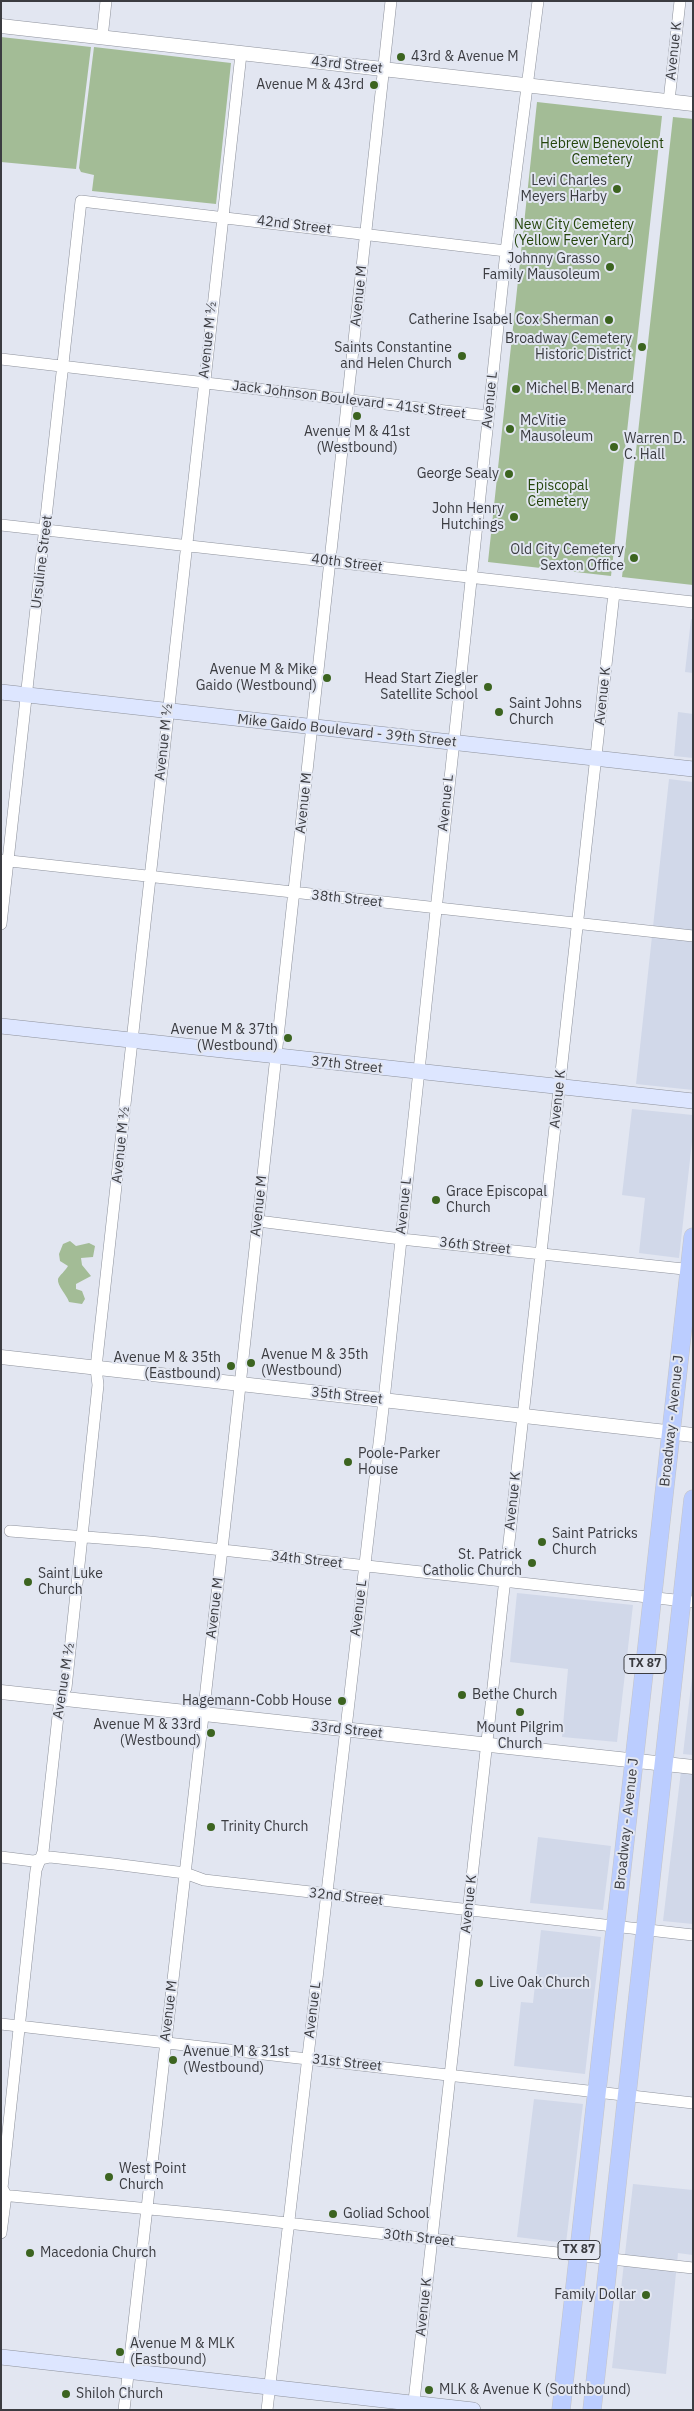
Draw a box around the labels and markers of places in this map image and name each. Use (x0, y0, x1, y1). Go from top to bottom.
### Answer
place label: 43rd & Avenue M (411, 49, 519, 65)
marker: 43rd & Avenue M (395, 51, 407, 63)
place label: Avenue M & 43rd (256, 77, 364, 93)
marker: Avenue M & 43rd (368, 79, 380, 91)
place label: Levi Charles Meyers Harby (521, 173, 607, 206)
marker: Levi Charles Meyers Harby (611, 183, 623, 195)
place label: Johnny Grasso Family Mausoleum (482, 251, 600, 284)
marker: Johnny Grasso Family Mausoleum (604, 261, 616, 273)
place label: Catherine Isabel Cox Sherman (409, 312, 599, 328)
marker: Catherine Isabel Cox Sherman (603, 314, 615, 326)
place label: Broadway Cemetery Historic District (505, 331, 632, 364)
place label: Saints Constantine and Helen Church (334, 340, 452, 372)
marker: Broadway Cemetery Historic District (636, 341, 648, 353)
marker: Saints Constantine and Helen Church (456, 350, 468, 362)
place label: Michel B. Menard (526, 381, 634, 397)
marker: Michel B. Menard (510, 383, 522, 395)
marker: Avenue M & 41st (Westbound) (351, 410, 363, 422)
place label: McVitie Mausoleum (520, 413, 593, 446)
marker: McVitie Mausoleum (504, 423, 516, 435)
place label: Avenue M & 41st (Westbound) (304, 424, 410, 457)
place label: Warren D. C. Hall (624, 431, 686, 464)
marker: Warren D. C. Hall (608, 441, 620, 453)
place label: George Sealy (417, 466, 499, 482)
marker: George Sealy (503, 468, 515, 480)
place label: John Henry Hutchings (432, 501, 504, 534)
marker: John Henry Hutchings (508, 511, 520, 523)
place label: Old City Cemetery Sexton Office (510, 542, 624, 574)
marker: Old City Cemetery Sexton Office (628, 552, 640, 564)
place label: Avenue M & Mike Gaido (Westbound) (196, 662, 317, 694)
place label: Head Start Ziegler Satellite School (364, 671, 478, 704)
marker: Avenue M & Mike Gaido (Westbound) (321, 672, 333, 684)
marker: Head Start Ziegler Satellite School (482, 681, 494, 693)
place label: Saint Johns Church (509, 696, 582, 729)
marker: Saint Johns Church (493, 706, 505, 718)
place label: Avenue M & 37th (Westbound) (171, 1022, 278, 1054)
marker: Avenue M & 37th (Westbound) (282, 1032, 294, 1044)
place label: Grace Episcopal Church (446, 1184, 547, 1216)
marker: Grace Episcopal Church (430, 1194, 442, 1206)
place label: Avenue M & 35th (Westbound) (261, 1347, 368, 1380)
place label: Avenue M & 35th (Eastbound) (114, 1350, 221, 1382)
marker: Avenue M & 35th (Westbound) (245, 1357, 257, 1369)
marker: Avenue M & 35th (Eastbound) (225, 1360, 237, 1372)
place label: Poole-Parker House (358, 1446, 440, 1478)
marker: Poole-Parker House (342, 1456, 354, 1468)
place label: Saint Patricks Church (552, 1526, 638, 1558)
marker: Saint Patricks Church (536, 1536, 548, 1548)
place label: St. Patrick Catholic Church (423, 1547, 522, 1580)
marker: St. Patrick Catholic Church (526, 1557, 538, 1569)
place label: Saint Luke Church (38, 1566, 103, 1598)
marker: Saint Luke Church (22, 1576, 34, 1588)
place label: Bethe Church (472, 1687, 557, 1703)
marker: Bethe Church (456, 1689, 468, 1701)
place label: Hagemann-Cobb House (182, 1693, 332, 1709)
marker: Hagemann-Cobb House (336, 1695, 348, 1707)
marker: Mount Pilgrim Church (514, 1706, 526, 1718)
place label: Avenue M & 33rd (Westbound) (93, 1717, 201, 1750)
place label: Mount Pilgrim Church (476, 1720, 564, 1752)
marker: Avenue M & 33rd (Westbound) (205, 1727, 217, 1739)
place label: Trinity Church (221, 1819, 308, 1835)
marker: Trinity Church (205, 1821, 217, 1833)
place label: Live Oak Church (489, 1975, 590, 1991)
marker: Live Oak Church (473, 1977, 485, 1989)
place label: Avenue M & 31st (Westbound) (183, 2044, 289, 2076)
marker: Avenue M & 31st (Westbound) (167, 2054, 179, 2066)
place label: West Point Church (119, 2161, 186, 2194)
marker: West Point Church (103, 2171, 115, 2183)
place label: Goliad School (343, 2206, 429, 2222)
marker: Goliad School (327, 2208, 339, 2220)
place label: Macedonia Church (40, 2245, 156, 2261)
marker: Macedonia Church (24, 2247, 36, 2259)
place label: Family Dollar (554, 2287, 636, 2303)
marker: Family Dollar (640, 2289, 652, 2301)
place label: Avenue M & MLK (Eastbound) (130, 2336, 235, 2368)
marker: Avenue M & MLK (Eastbound) (114, 2346, 126, 2358)
place label: MLK & Avenue K (Southbound) (439, 2382, 631, 2398)
marker: MLK & Avenue K (Southbound) (423, 2384, 435, 2396)
place label: Shiloh Church (76, 2386, 163, 2402)
marker: Shiloh Church (60, 2388, 72, 2400)

